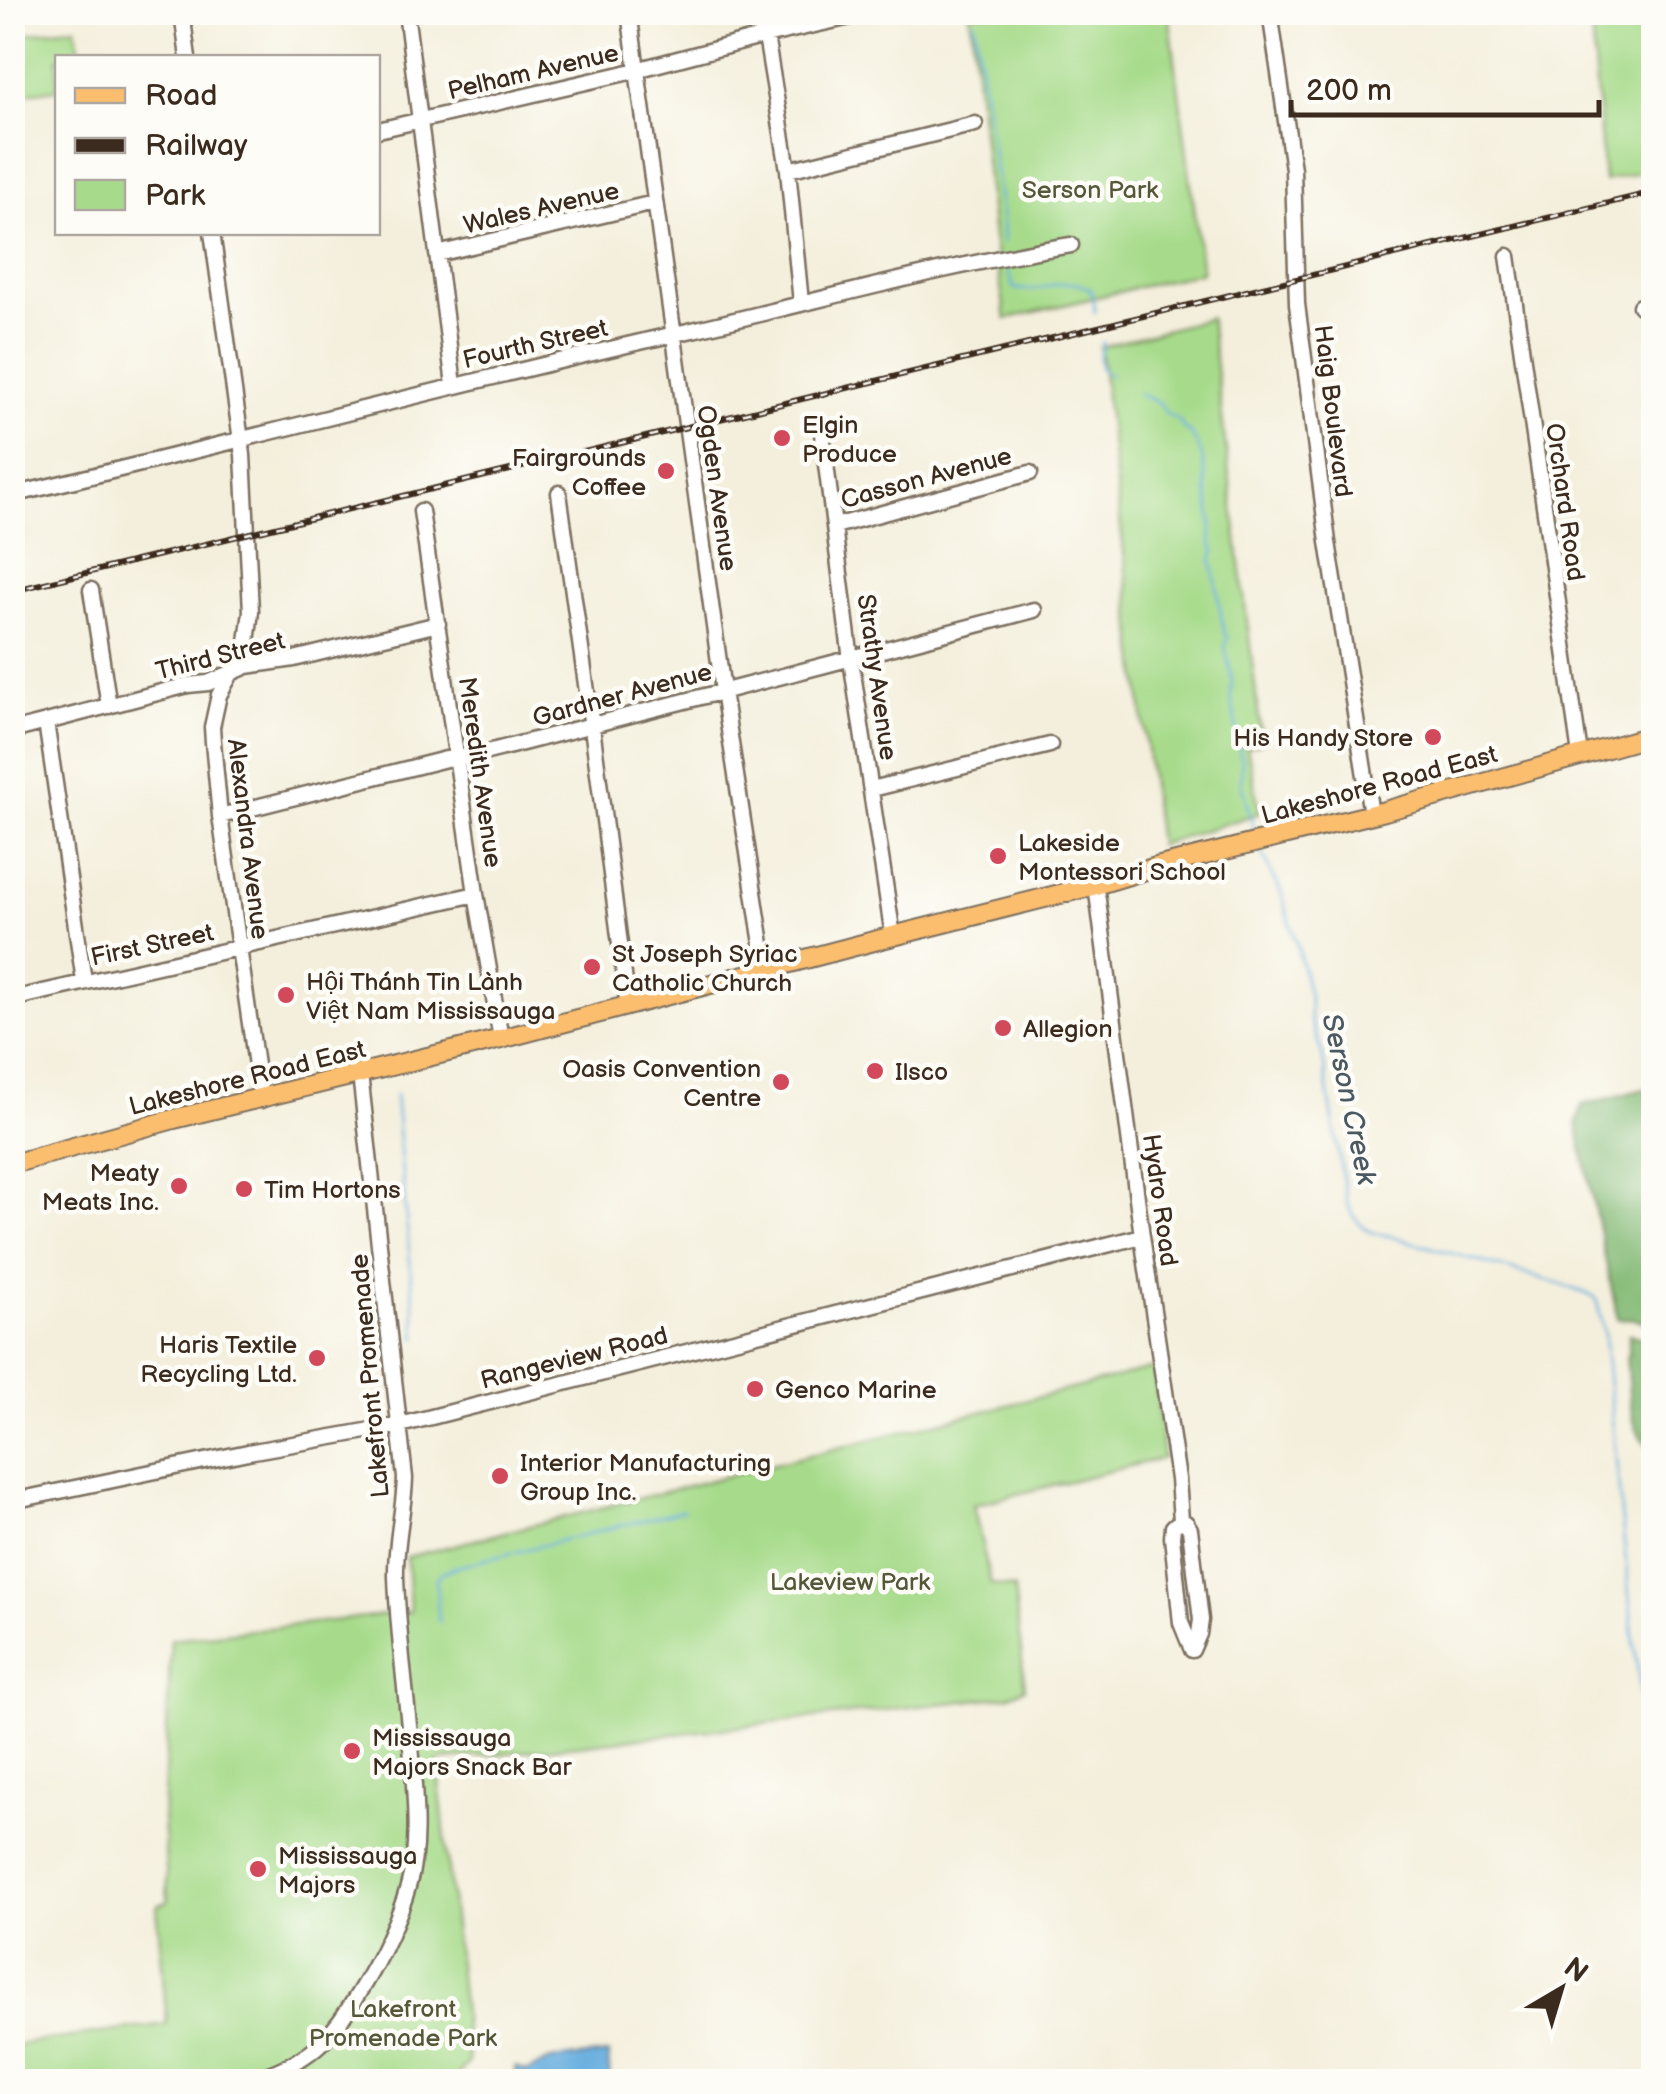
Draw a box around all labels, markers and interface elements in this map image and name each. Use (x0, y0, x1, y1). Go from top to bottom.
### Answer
street label: Pelham Avenue (445, 38, 622, 107)
legend (55, 55, 380, 235)
scale bar (1291, 55, 1598, 117)
text: 200 m (1306, 73, 1392, 109)
text: Road (145, 78, 218, 114)
text: Railway (145, 128, 248, 164)
street label: Wales Avenue (460, 175, 622, 241)
park label: Serson Park (1022, 175, 1159, 206)
text: Park (145, 178, 205, 214)
street label: Fourth Street (460, 313, 611, 376)
street label: Haig Boulevard (1307, 323, 1358, 499)
street label: Ogden Avenue (690, 403, 744, 573)
place label: Elgin Produce (802, 410, 897, 470)
street label: Orchard Road (1538, 421, 1591, 583)
marker: Elgin Produce (771, 427, 793, 449)
street label: Casson Avenue (838, 441, 1015, 516)
place label: Fairgrounds Coffee (512, 443, 646, 503)
marker: Fairgrounds Coffee (655, 460, 677, 482)
street label: Strathy Avenue (850, 592, 904, 762)
street label: Third Street (153, 625, 288, 687)
street label: Gardner Avenue (529, 657, 716, 734)
street label: Meredith Avenue (451, 675, 508, 870)
place label: His Handy Store (1233, 723, 1413, 754)
marker: His Handy Store (1422, 726, 1444, 748)
street label: Alexandra Avenue (220, 737, 275, 941)
street label: Lakeshore Road East (1258, 739, 1501, 832)
place label: Lakeside Montessori School (1018, 828, 1226, 888)
marker: Lakeside Montessori School (987, 845, 1009, 867)
street label: First Street (88, 917, 217, 974)
place label: St Joseph Syriac Catholic Church (612, 939, 798, 999)
marker: St Joseph Syriac Catholic Church (581, 956, 603, 978)
place label: Hội Thánh Tin Lành Việt Nam Mississauga (306, 967, 555, 1027)
marker: Hội Thánh Tin Lành Việt Nam Mississauga (275, 984, 297, 1006)
water label: Serson Creek (1314, 1011, 1383, 1189)
place label: Allegion (1023, 1014, 1113, 1045)
marker: Allegion (992, 1017, 1014, 1039)
street label: Lakeshore Road East (126, 1034, 369, 1123)
place label: Oasis Convention Centre (562, 1054, 761, 1114)
place label: Ilsco (895, 1057, 948, 1088)
marker: Ilsco (864, 1060, 886, 1082)
marker: Oasis Convention Centre (770, 1071, 792, 1093)
street label: Hydro Road (1135, 1132, 1184, 1268)
place label: Meaty Meats Inc. (42, 1158, 160, 1218)
marker: Meaty Meats Inc. (168, 1175, 190, 1197)
place label: Tim Hortons (264, 1175, 401, 1206)
marker: Tim Hortons (233, 1178, 255, 1200)
street label: Lakefront Promenade (344, 1252, 397, 1499)
street label: Rangeview Road (478, 1320, 671, 1397)
place label: Haris Textile Recycling Ltd. (140, 1330, 297, 1390)
marker: Haris Textile Recycling Ltd. (306, 1347, 328, 1369)
place label: Genco Marine (775, 1375, 937, 1406)
marker: Genco Marine (744, 1378, 766, 1400)
place label: Interior Manufacturing Group Inc. (520, 1448, 771, 1508)
marker: Interior Manufacturing Group Inc. (489, 1465, 511, 1487)
park label: Lakeview Park (770, 1567, 931, 1598)
place label: Mississauga Majors Snack Bar (372, 1723, 572, 1783)
marker: Mississauga Majors Snack Bar (341, 1740, 363, 1762)
place label: Mississauga Majors (278, 1841, 417, 1901)
marker: Mississauga Majors (247, 1858, 269, 1880)
north arrow (1511, 1939, 1611, 2039)
text: N (1557, 1951, 1594, 1990)
park label: Lakefront Promenade Park (309, 1994, 498, 2054)

